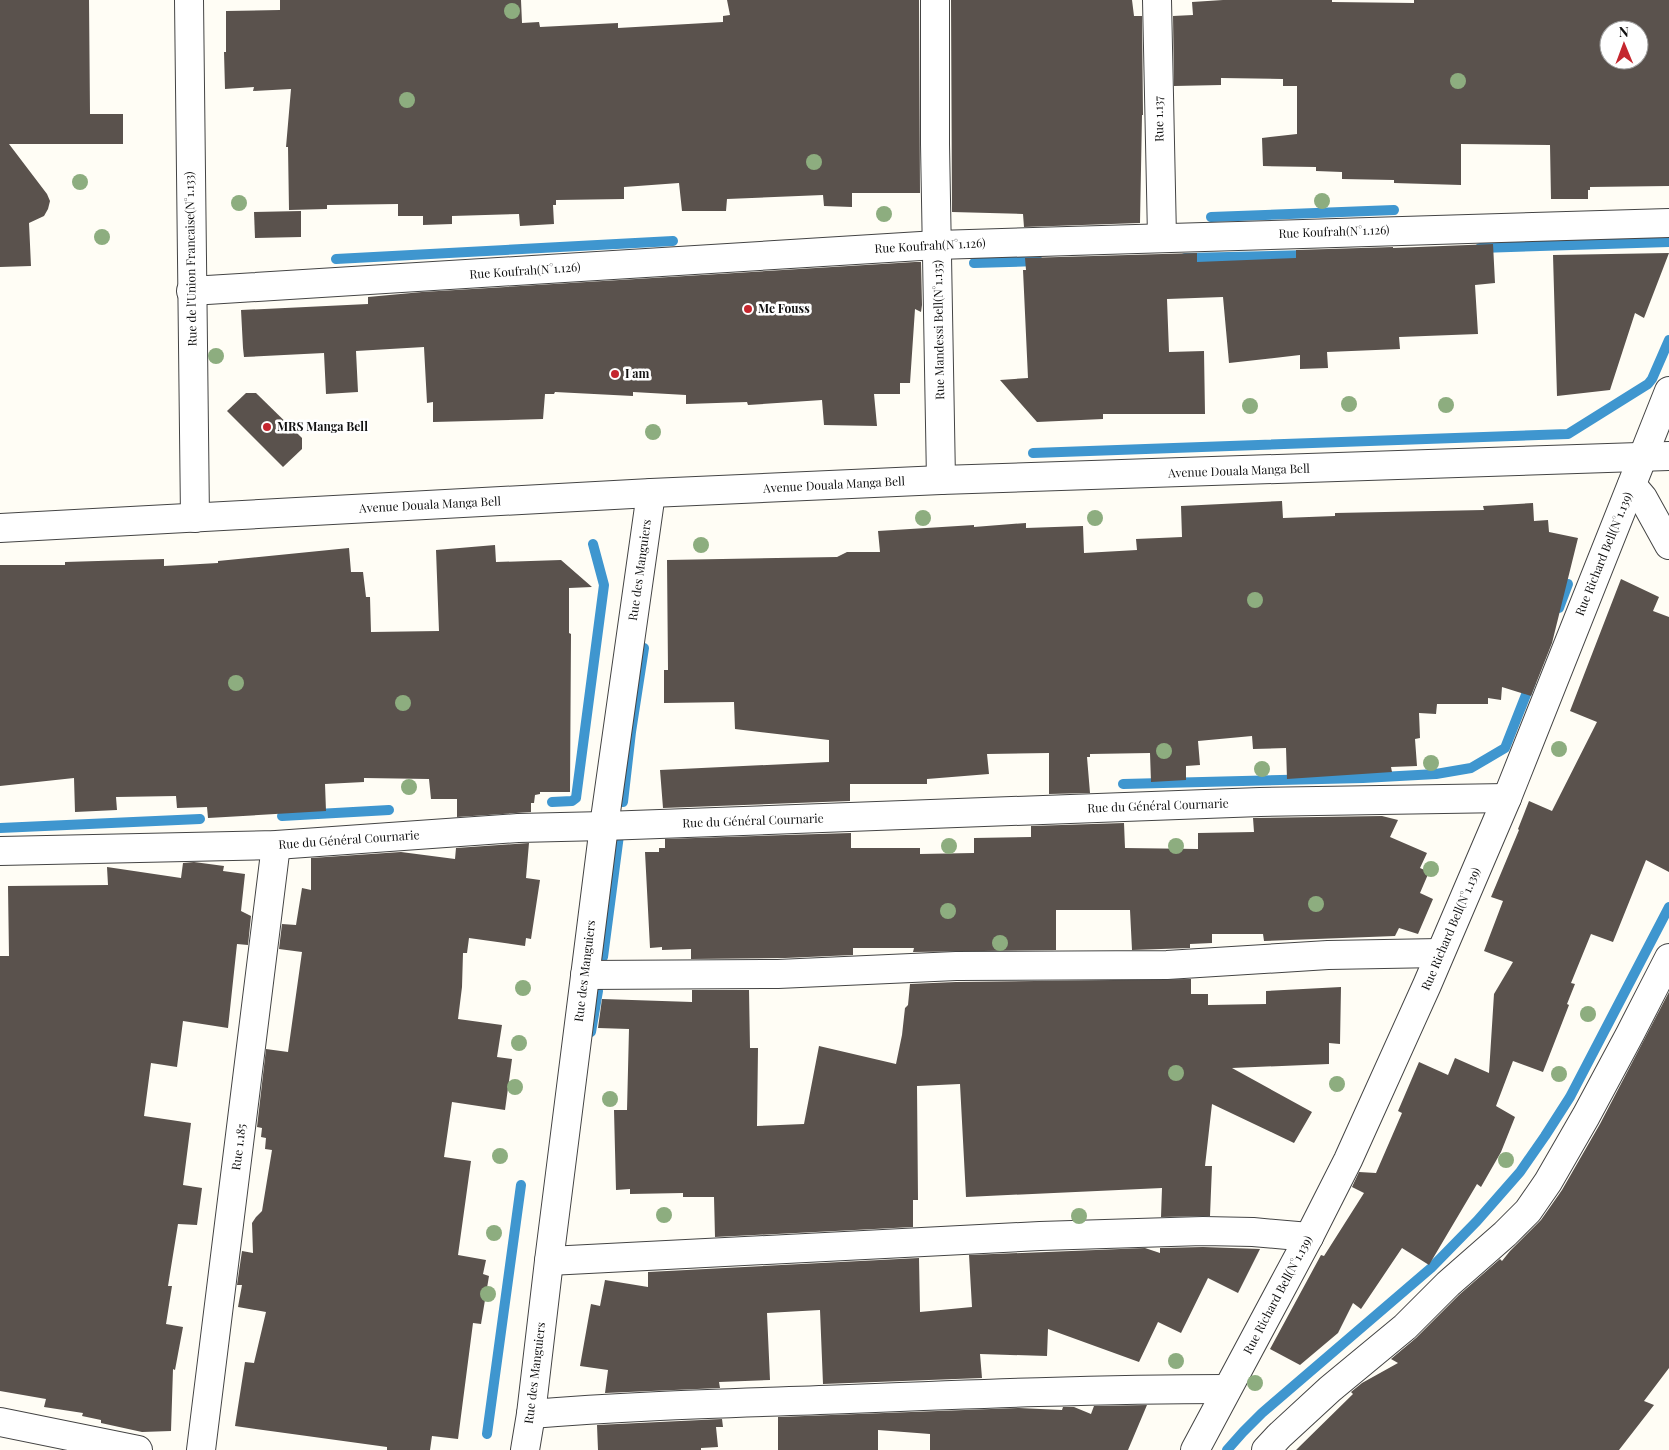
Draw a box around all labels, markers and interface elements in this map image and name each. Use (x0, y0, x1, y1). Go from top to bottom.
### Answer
north arrow (1599, 20, 1649, 70)
text: N (1619, 22, 1629, 41)
street label: Rue 1.137 (1150, 96, 1166, 142)
street label: Rue de l'Union Francaise(N°1.133) (180, 172, 200, 347)
street label: Rue Koufrah(N°1.126) (1278, 221, 1390, 241)
street label: Rue Koufrah(N°1.126) (874, 234, 986, 256)
street label: Rue Koufrah(N°1.126) (469, 258, 581, 282)
street label: Rue Mandessi Bell(N°1.135) (929, 260, 947, 400)
place label: Me Fouss (758, 300, 810, 316)
marker: Me Fouss (742, 303, 754, 315)
place label: I am (625, 365, 650, 381)
marker: I am (609, 368, 621, 380)
place label: MRS Manga Bell (277, 418, 368, 434)
marker: MRS Manga Bell (261, 421, 273, 433)
street label: Avenue Douala Manga Bell (1167, 460, 1311, 481)
street label: Avenue Douala Manga Bell (762, 472, 906, 496)
street label: Rue Richard Bell(N°1.139) (1571, 489, 1635, 618)
street label: Avenue Douala Manga Bell (358, 492, 502, 516)
street label: Rue des Manguiers (624, 518, 654, 622)
street label: Rue du Général Cournarie (1087, 795, 1229, 815)
street label: Rue du Général Cournarie (682, 810, 824, 830)
street label: Rue du Général Cournarie (278, 826, 420, 852)
street label: Rue Richard Bell(N°1.139) (1417, 865, 1483, 993)
street label: Rue des Manguiers (570, 919, 598, 1023)
street label: Rue 1.185 (227, 1123, 249, 1171)
street label: Rue Richard Bell(N°1.139) (1239, 1232, 1315, 1357)
street label: Rue des Manguiers (520, 1321, 548, 1425)

